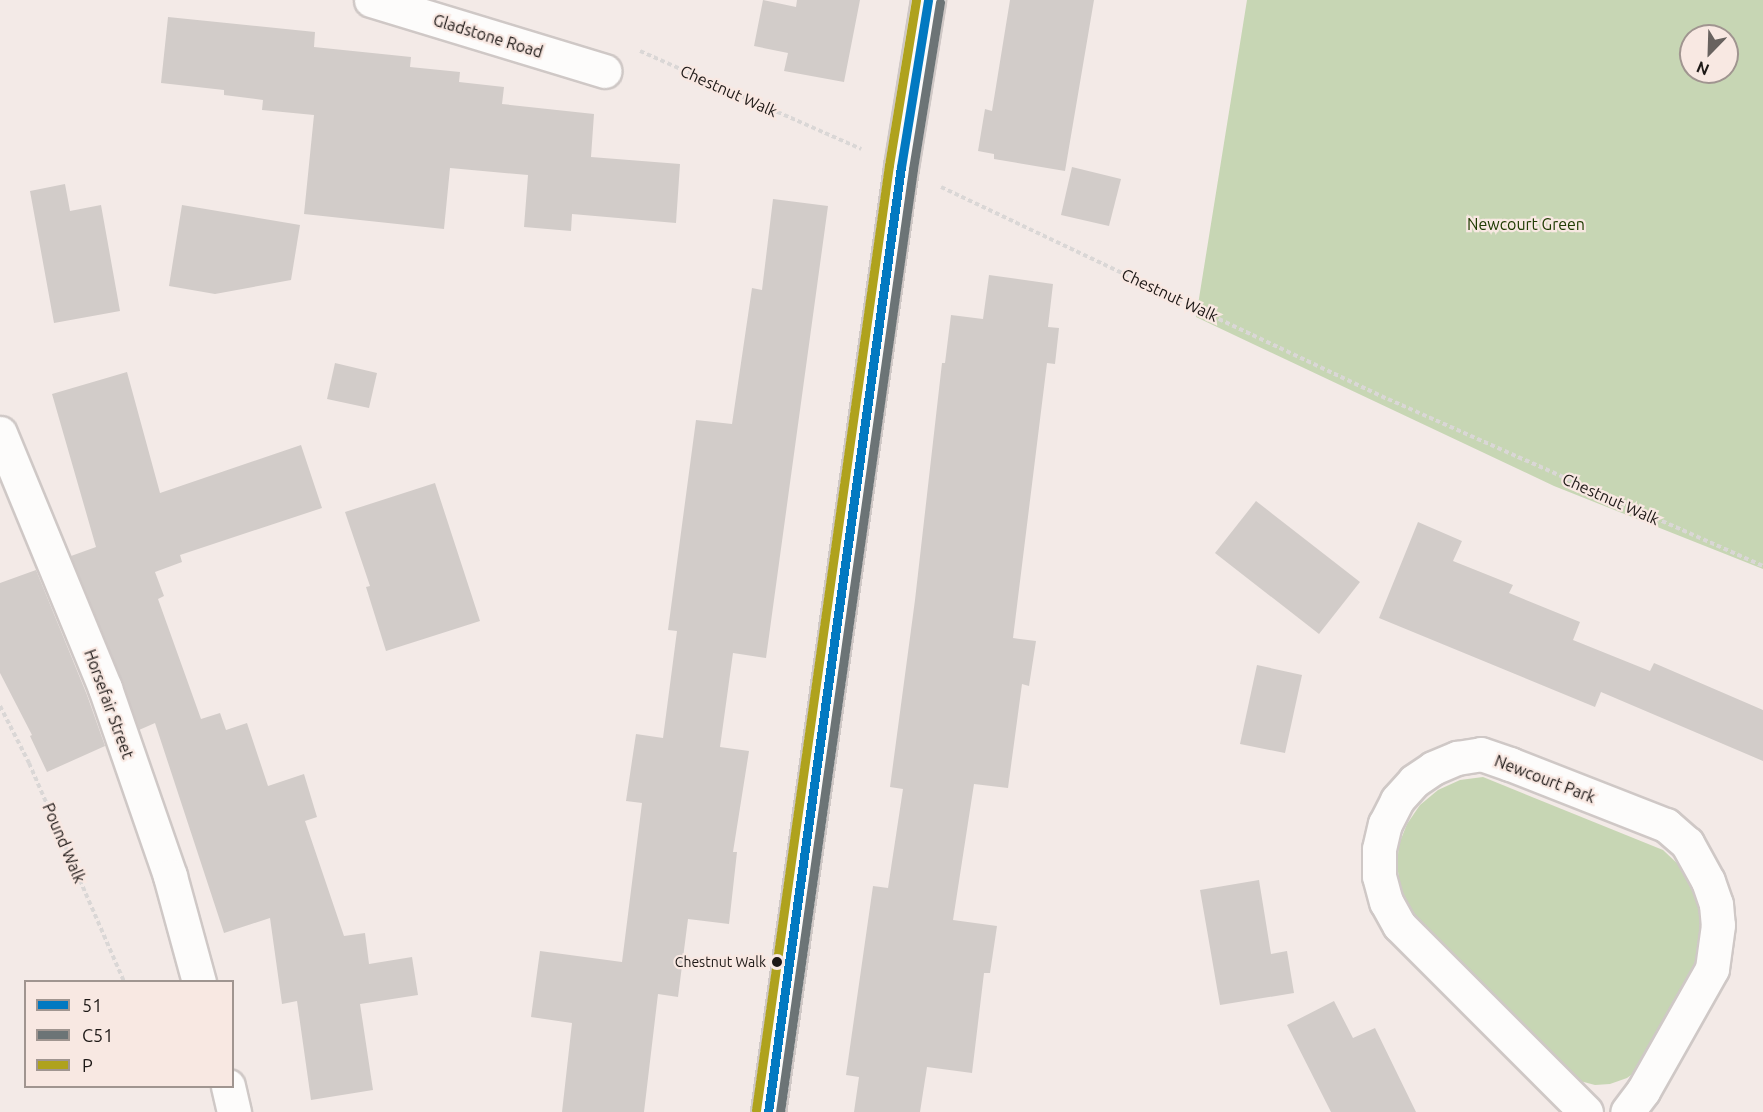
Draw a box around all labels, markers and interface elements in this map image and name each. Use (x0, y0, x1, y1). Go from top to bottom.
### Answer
street label: Gladstone Road (431, 10, 545, 62)
north arrow (1679, 24, 1739, 84)
text: N (1694, 58, 1712, 79)
street label: Chestnut Walk (677, 61, 781, 121)
park label: Newcourt Green (1467, 214, 1585, 234)
street label: Chestnut Walk (1119, 264, 1221, 326)
street label: Chestnut Walk (1559, 469, 1663, 529)
street label: Horsefair Street (80, 647, 138, 761)
street label: Newcourt Park (1492, 751, 1598, 807)
street label: Pound Walk (39, 800, 89, 886)
place label: Chestnut Walk (675, 954, 766, 970)
marker: Chestnut Walk (771, 956, 783, 968)
legend (24, 980, 234, 1088)
text: 51 (82, 995, 102, 1015)
text: C51 (82, 1025, 113, 1045)
text: P (82, 1055, 93, 1075)

